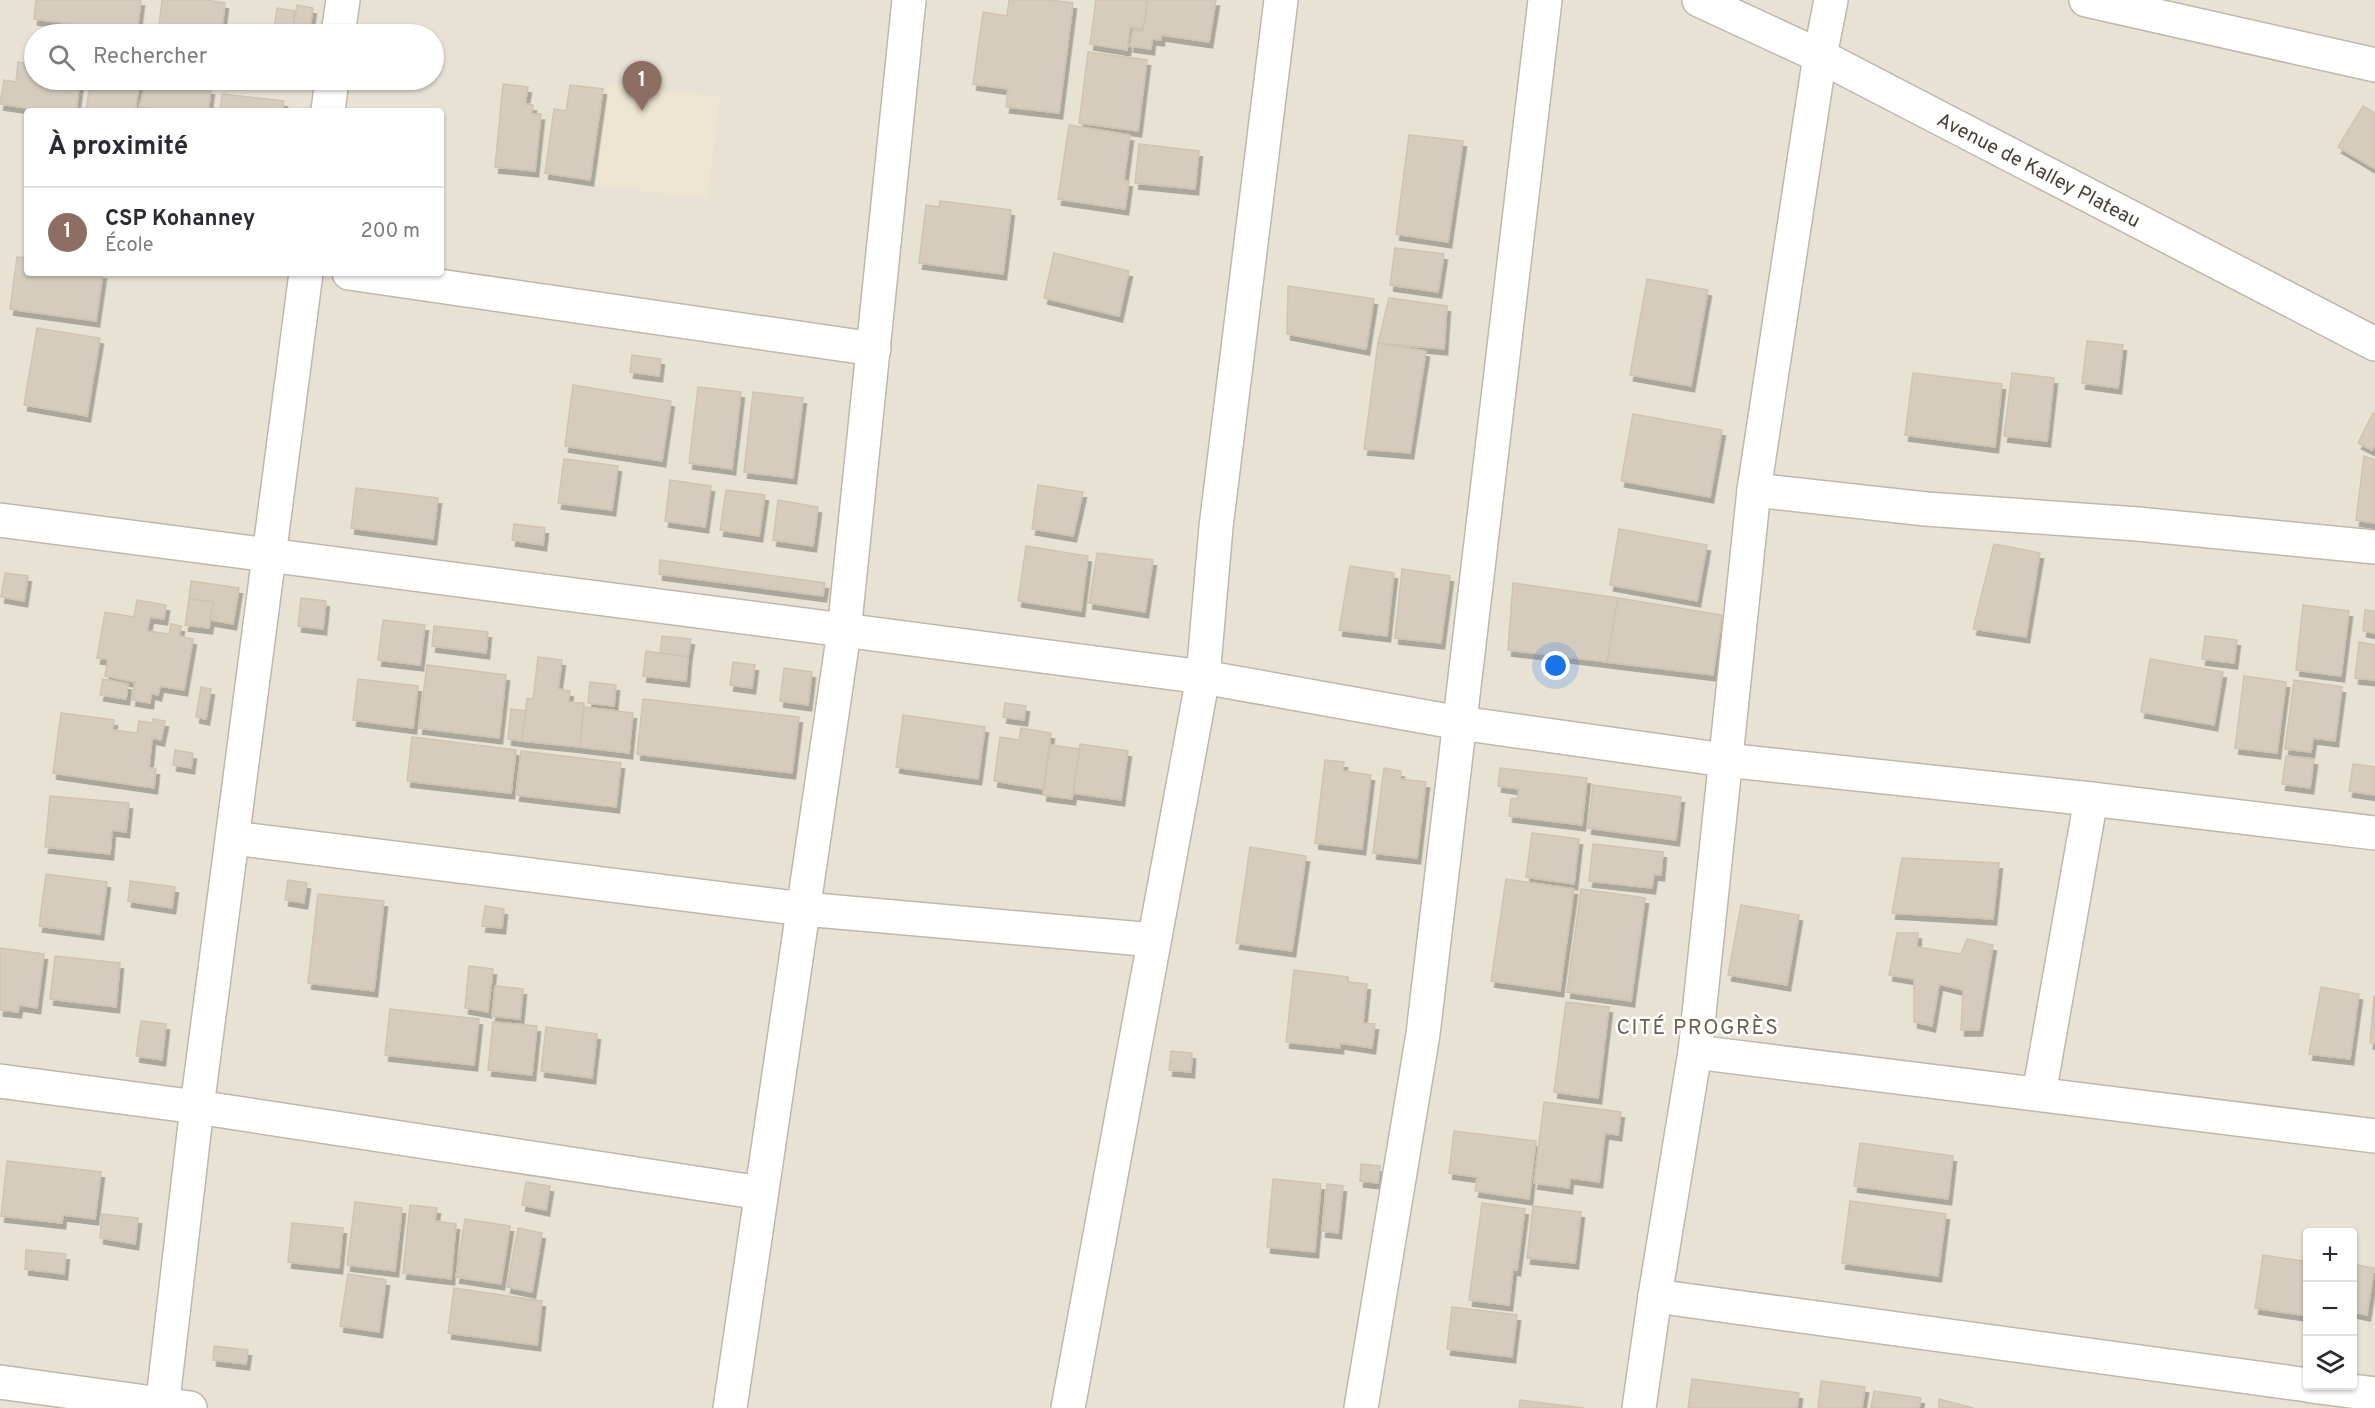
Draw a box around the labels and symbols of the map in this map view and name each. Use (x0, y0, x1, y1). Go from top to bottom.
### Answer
pin: 1 (622, 62, 662, 111)
street label: Avenue de Kalley Plateau (1932, 108, 2144, 235)
your location (1541, 651, 1570, 680)
district label: CITÉ PROGRÈS (1617, 1014, 1779, 1042)

